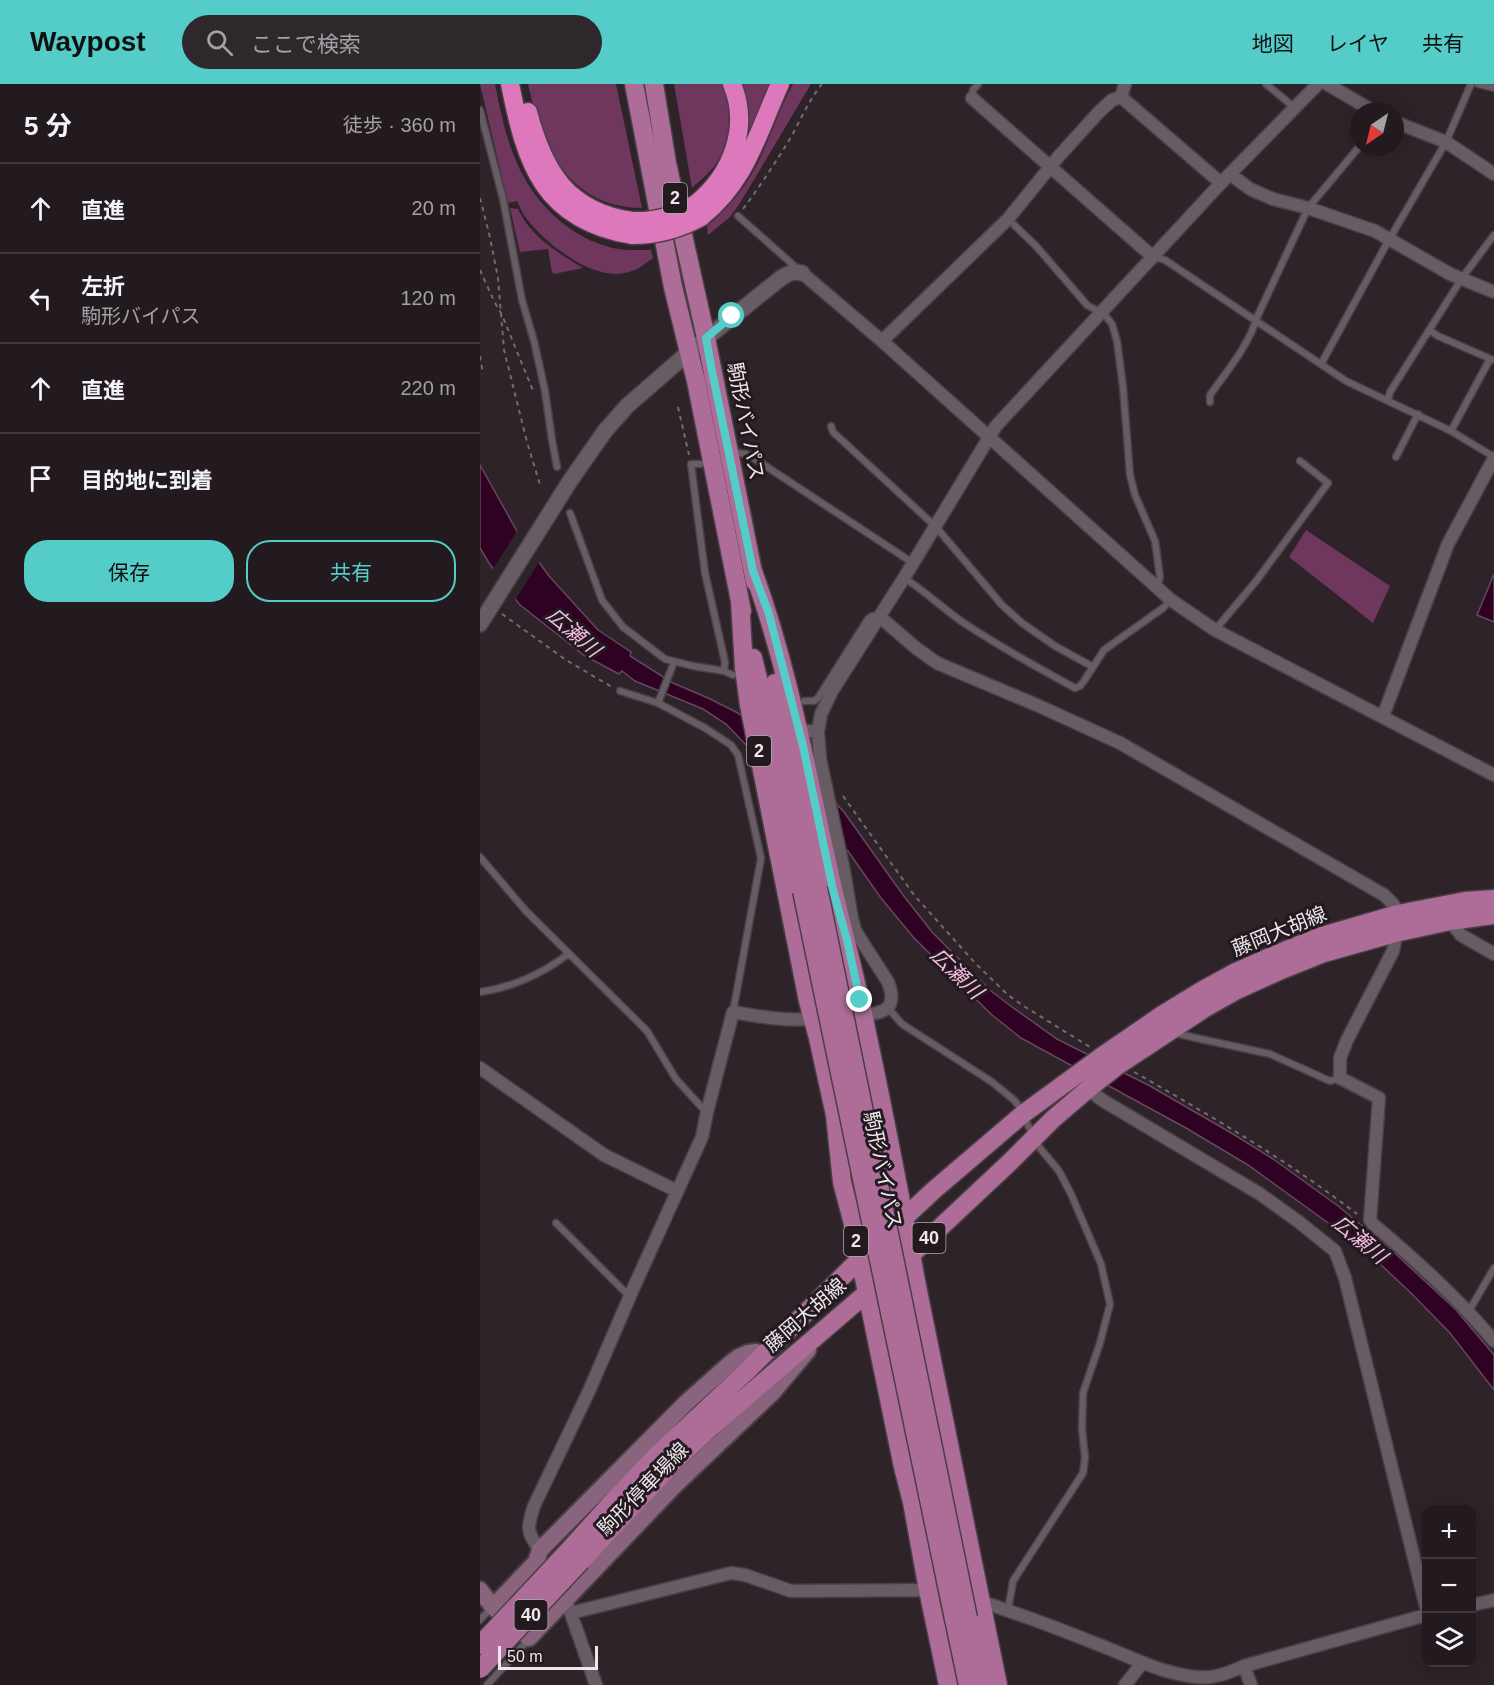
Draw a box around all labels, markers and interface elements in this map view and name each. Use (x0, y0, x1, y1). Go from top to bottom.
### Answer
search box (182, 15, 602, 69)
text: Waypost (30, 26, 146, 57)
icon: search (203, 26, 236, 59)
text: ここで検索 (251, 32, 361, 57)
text: 地図 (1252, 32, 1294, 55)
text: レイヤ (1327, 32, 1389, 55)
text: 共有 (1422, 32, 1464, 55)
north arrow (1350, 102, 1404, 156)
text: 5 分 (24, 111, 72, 141)
text: 徒歩 · 360 m (343, 114, 456, 136)
road number: 2 (663, 183, 687, 213)
icon: ahead (24, 192, 57, 225)
text: 20 m (412, 197, 456, 219)
text: 直進 (81, 198, 125, 223)
text: 左折 (81, 274, 125, 299)
icon: left (24, 282, 57, 315)
text: 120 m (400, 287, 456, 309)
route start (718, 302, 744, 328)
text: 駒形バイパス (81, 305, 201, 327)
street label: 駒形バイパス (724, 360, 768, 482)
icon: ahead (24, 372, 57, 405)
text: 220 m (400, 377, 456, 399)
text: 直進 (81, 378, 125, 403)
icon: arrive (24, 462, 57, 495)
text: 目的地に到着 (81, 468, 213, 493)
button: 保存 (24, 540, 234, 602)
button: 共有 (246, 540, 456, 602)
water label: 広瀬川 (543, 603, 607, 663)
road number: 2 (747, 736, 771, 766)
street label: 藤岡大胡線 (1229, 902, 1329, 960)
water label: 広瀬川 (926, 943, 989, 1005)
route end (846, 986, 872, 1012)
street label: 駒形バイパス (860, 1109, 906, 1231)
water label: 広瀬川 (1328, 1210, 1393, 1269)
road number: 40 (912, 1223, 946, 1253)
road number: 2 (844, 1226, 868, 1256)
street label: 藤岡大胡線 (760, 1274, 850, 1356)
street label: 駒形停車場線 (593, 1438, 693, 1540)
map controls (1422, 1505, 1476, 1667)
button: + (1422, 1505, 1476, 1559)
button: − (1422, 1559, 1476, 1613)
road number: 40 (514, 1600, 548, 1630)
button: layers (1422, 1613, 1476, 1667)
scale bar (498, 1643, 598, 1670)
text: 50 m (507, 1648, 543, 1665)

